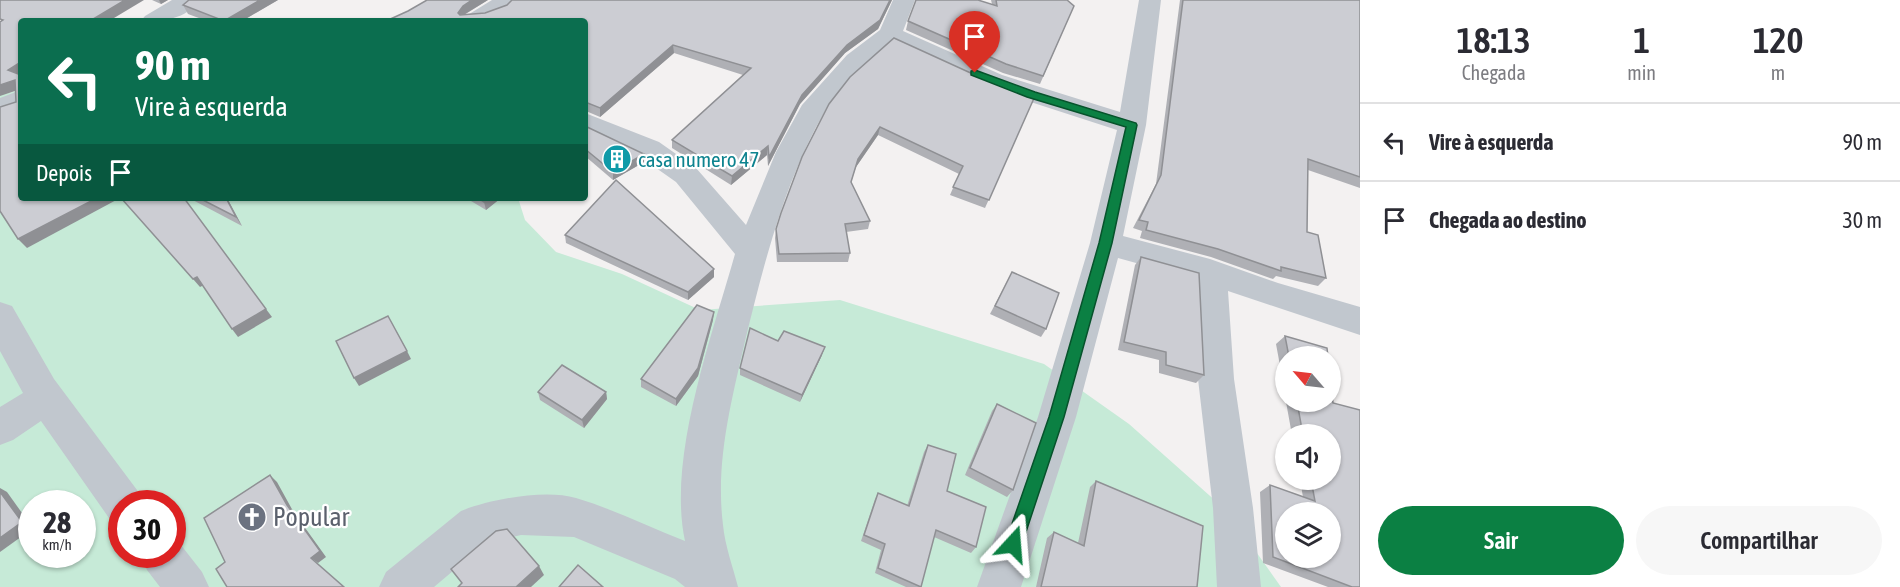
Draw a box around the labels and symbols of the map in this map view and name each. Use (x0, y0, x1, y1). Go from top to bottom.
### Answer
pin (949, 11, 1000, 73)
building icon: casa numero 47 (601, 143, 633, 175)
place label: casa numero 47 (638, 147, 759, 171)
north arrow (1275, 346, 1341, 412)
speed limit sign: 30 (108, 490, 186, 568)
church icon: Popular (236, 501, 268, 533)
place label: Popular (273, 502, 350, 532)
position arrow (981, 512, 1045, 576)

